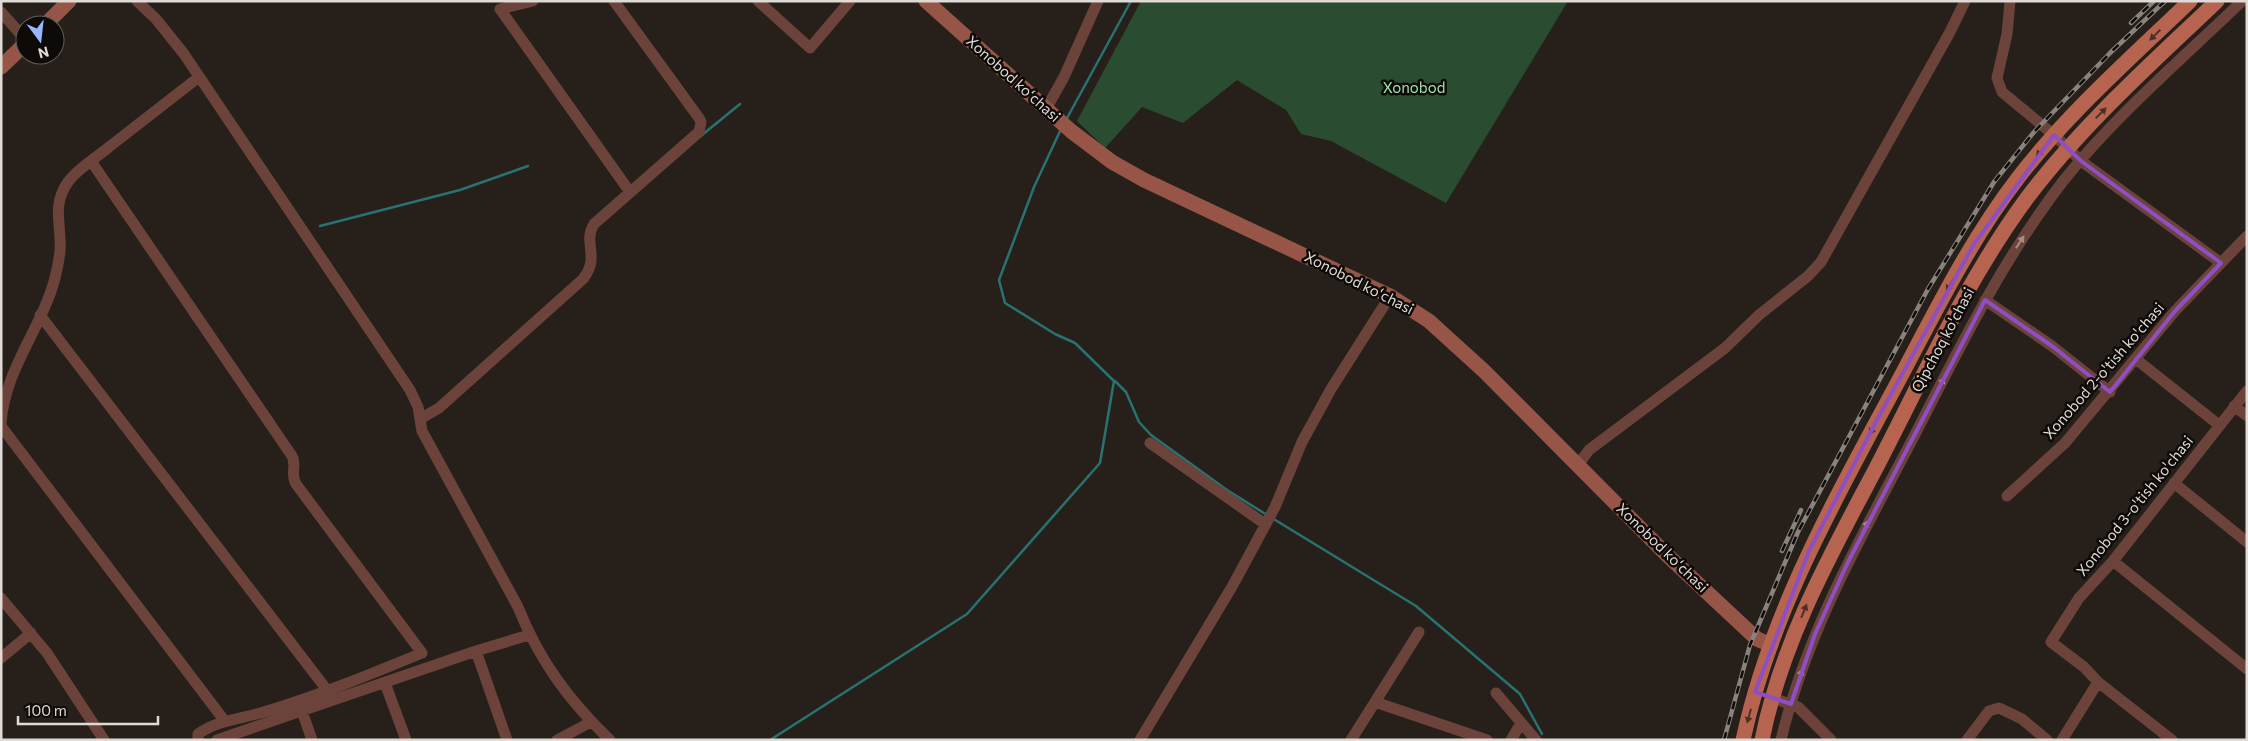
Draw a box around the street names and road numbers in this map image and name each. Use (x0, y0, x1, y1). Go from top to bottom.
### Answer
street label: Xonobod koʻchasi (963, 31, 1064, 125)
street label: Xonobod koʻchasi (1302, 247, 1417, 317)
street label: Qipchoq ko'chasi (1907, 284, 1977, 395)
street label: Xonobod 2-o'tish ko'chasi (2039, 298, 2167, 442)
street label: Xonobod 3-o'tish ko'chasi (2072, 432, 2196, 579)
street label: Xonobod koʻchasi (1613, 499, 1712, 596)

